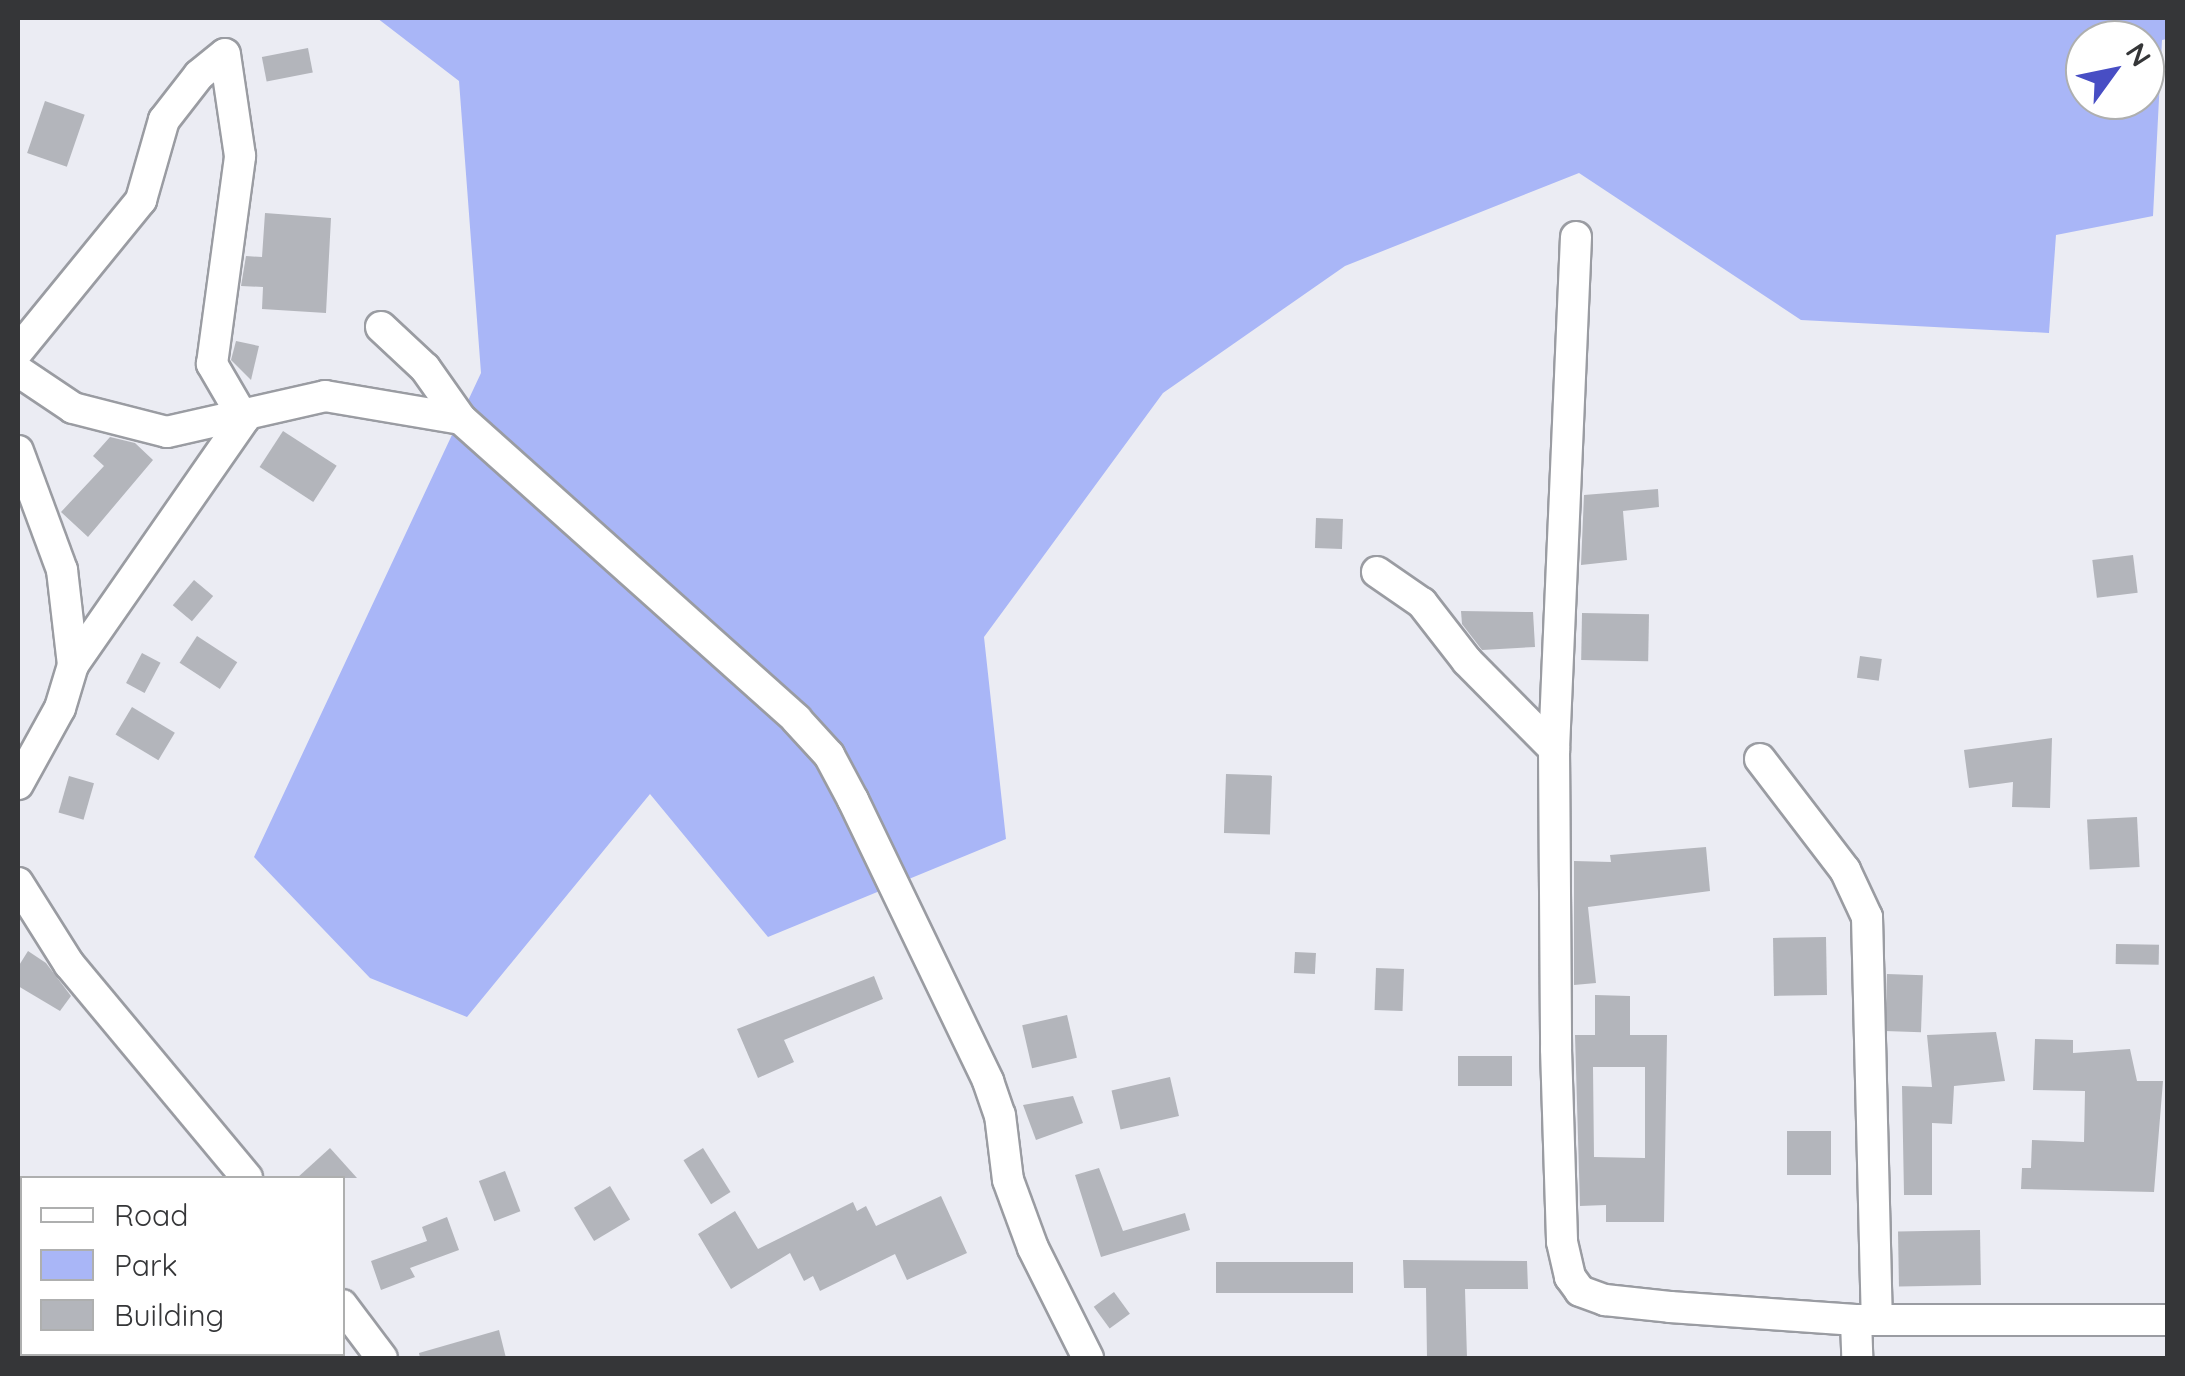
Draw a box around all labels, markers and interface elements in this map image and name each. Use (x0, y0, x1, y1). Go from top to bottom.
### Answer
north arrow (2065, 20, 2165, 120)
text: N (2119, 36, 2159, 73)
legend (20, 1176, 345, 1356)
text: Road (114, 1196, 188, 1234)
text: Park (114, 1246, 178, 1284)
text: Building (114, 1296, 224, 1334)

